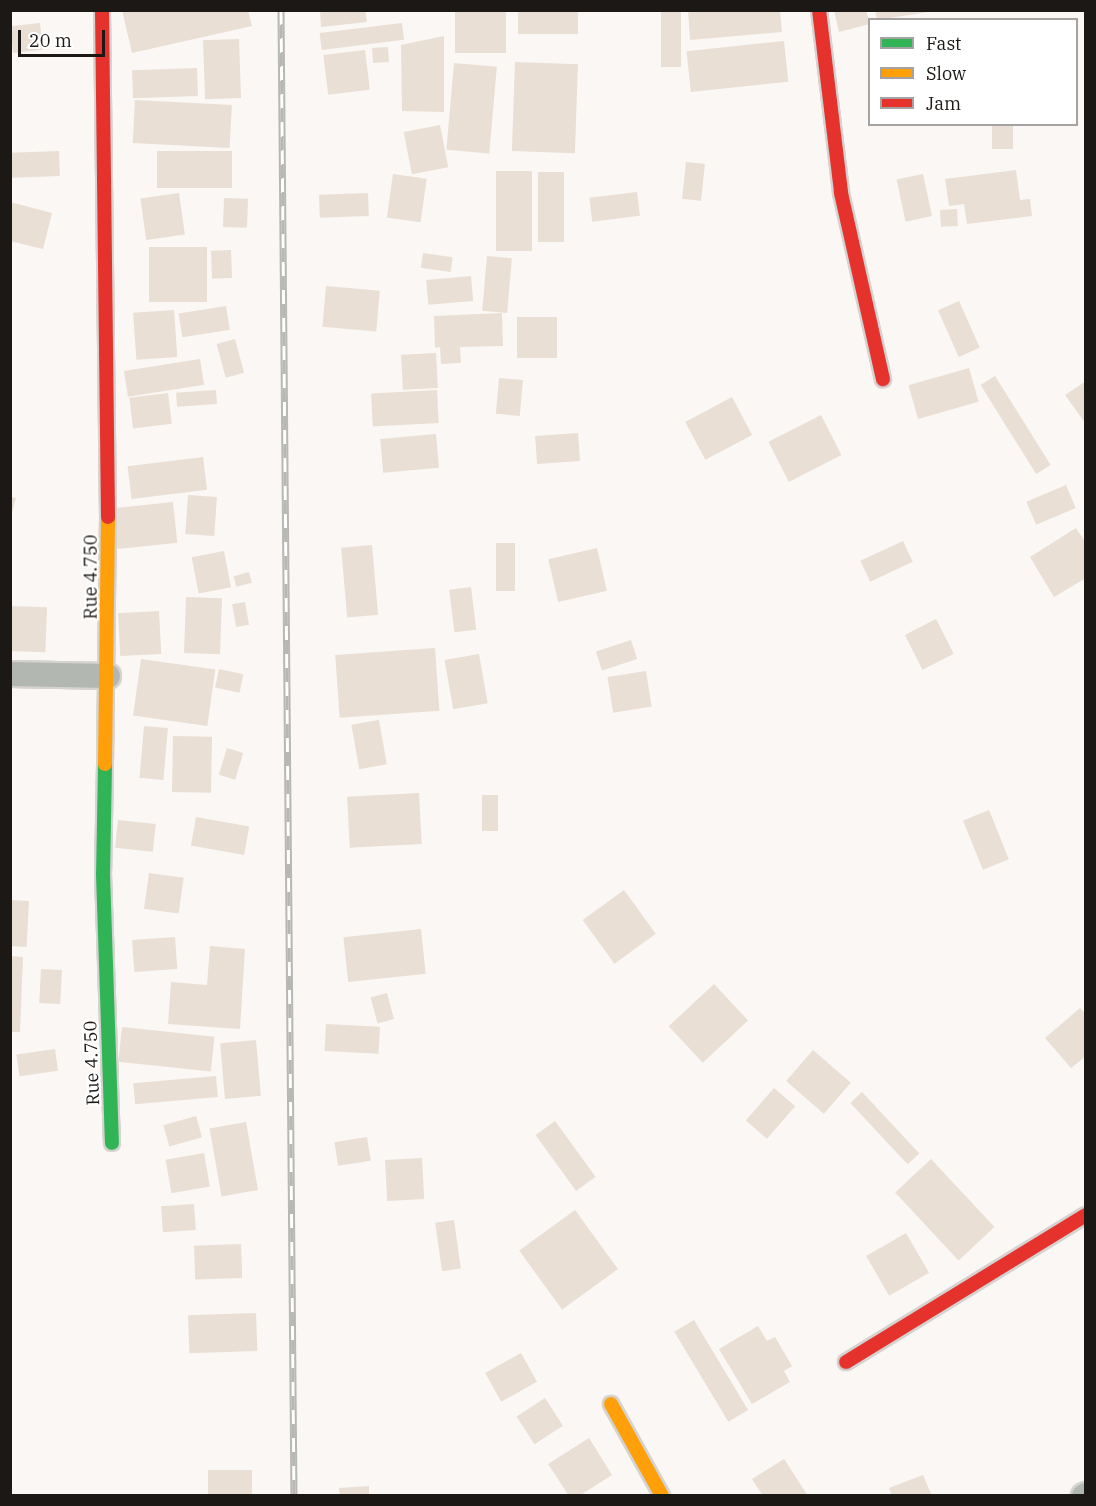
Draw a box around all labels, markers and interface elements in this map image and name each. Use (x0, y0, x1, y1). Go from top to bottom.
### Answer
scale bar (21, 18, 108, 56)
legend (868, 18, 1078, 126)
text: 20 m (29, 29, 72, 52)
text: Fast (926, 32, 961, 55)
text: Slow (926, 62, 966, 85)
text: Jam (926, 92, 961, 115)
street label: Rue 4.750 (80, 535, 102, 619)
street label: Rue 4.750 (80, 1020, 104, 1106)

